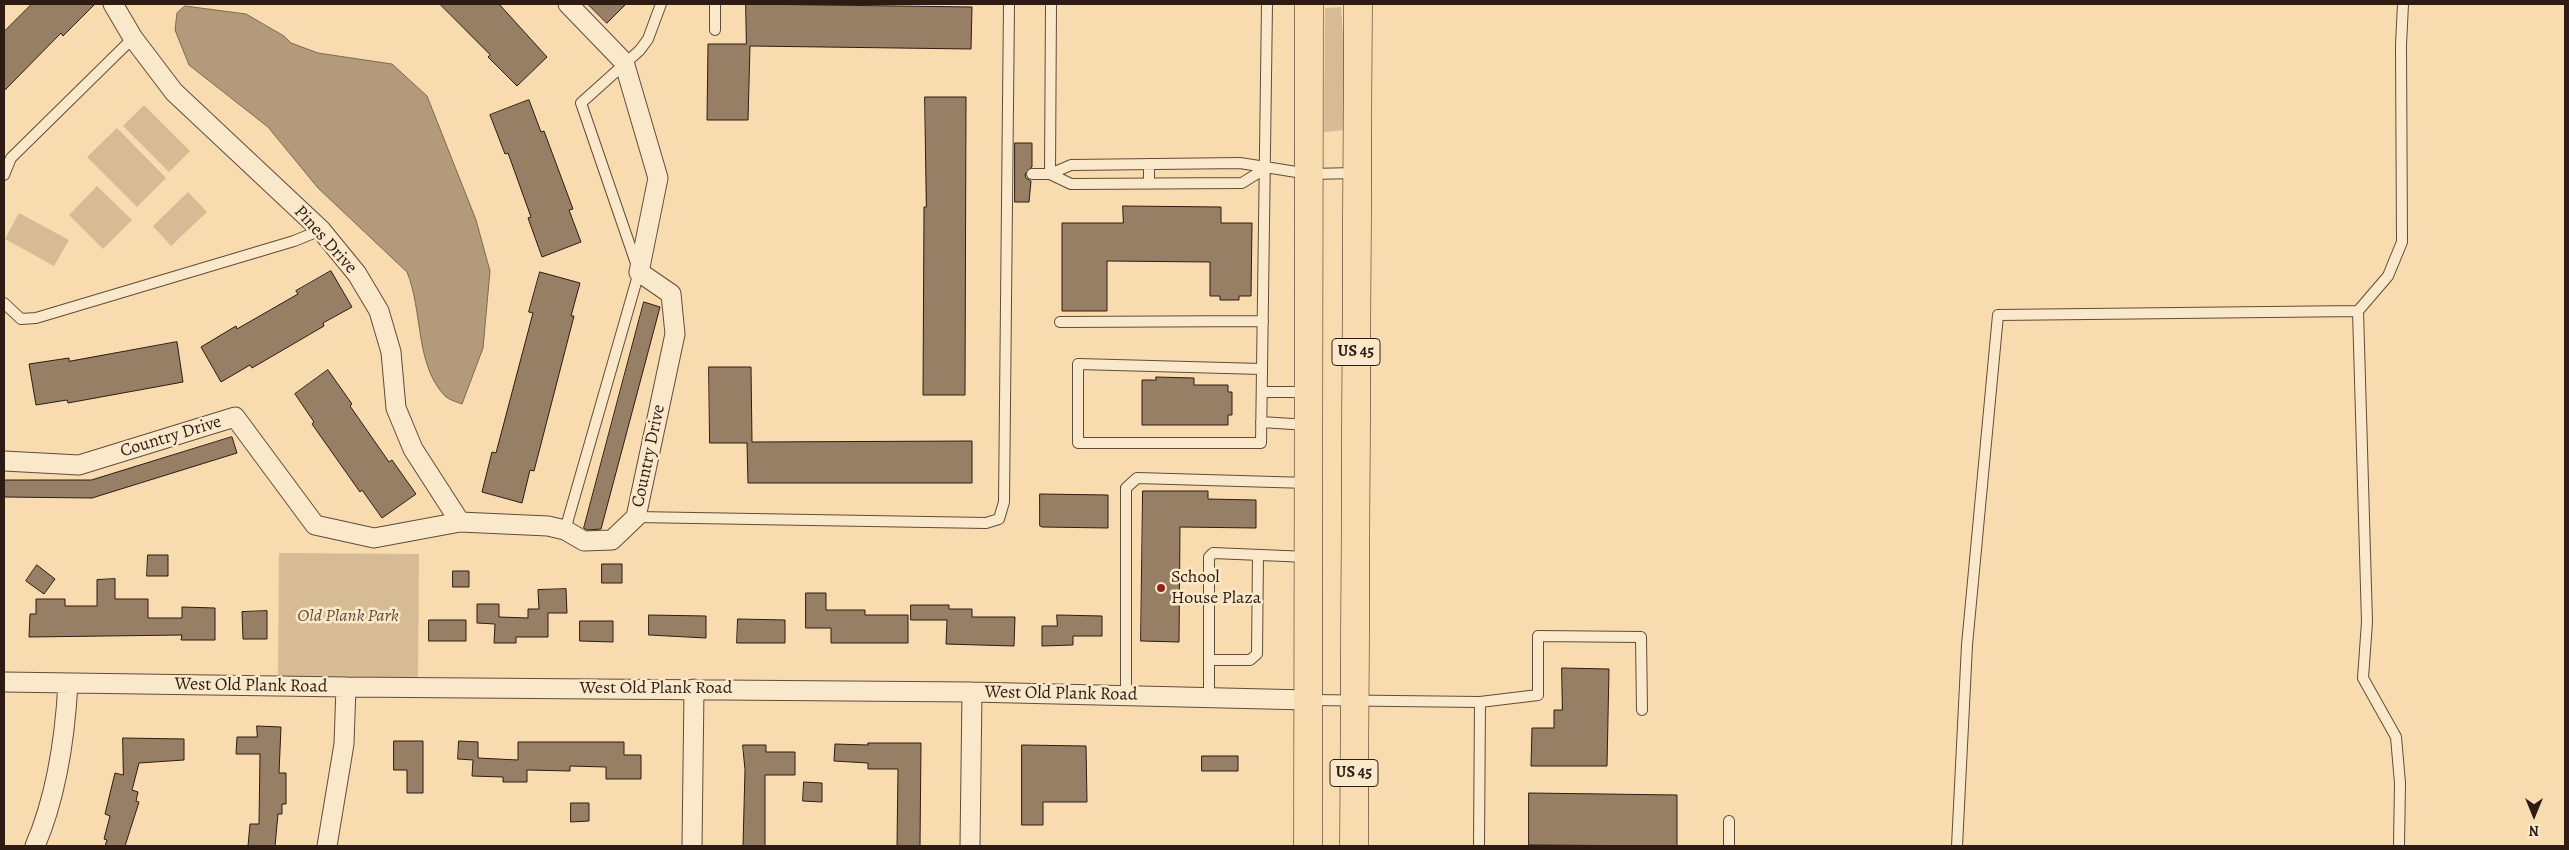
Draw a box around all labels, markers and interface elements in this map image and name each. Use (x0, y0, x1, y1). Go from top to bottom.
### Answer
street label: Pines Drive (289, 202, 361, 278)
road number: US 45 (1332, 338, 1380, 366)
street label: Country Drive (628, 403, 670, 509)
street label: Country Drive (118, 411, 224, 463)
place label: School House Plaza (1171, 567, 1261, 610)
marker: School House Plaza (1155, 582, 1167, 594)
park label: Old Plank Park (297, 606, 399, 628)
street label: West Old Plank Road (174, 674, 328, 698)
street label: West Old Plank Road (580, 678, 732, 700)
street label: West Old Plank Road (984, 682, 1138, 706)
road number: US 45 (1330, 760, 1378, 786)
north arrow (2509, 790, 2559, 840)
text: N (2529, 821, 2539, 840)

